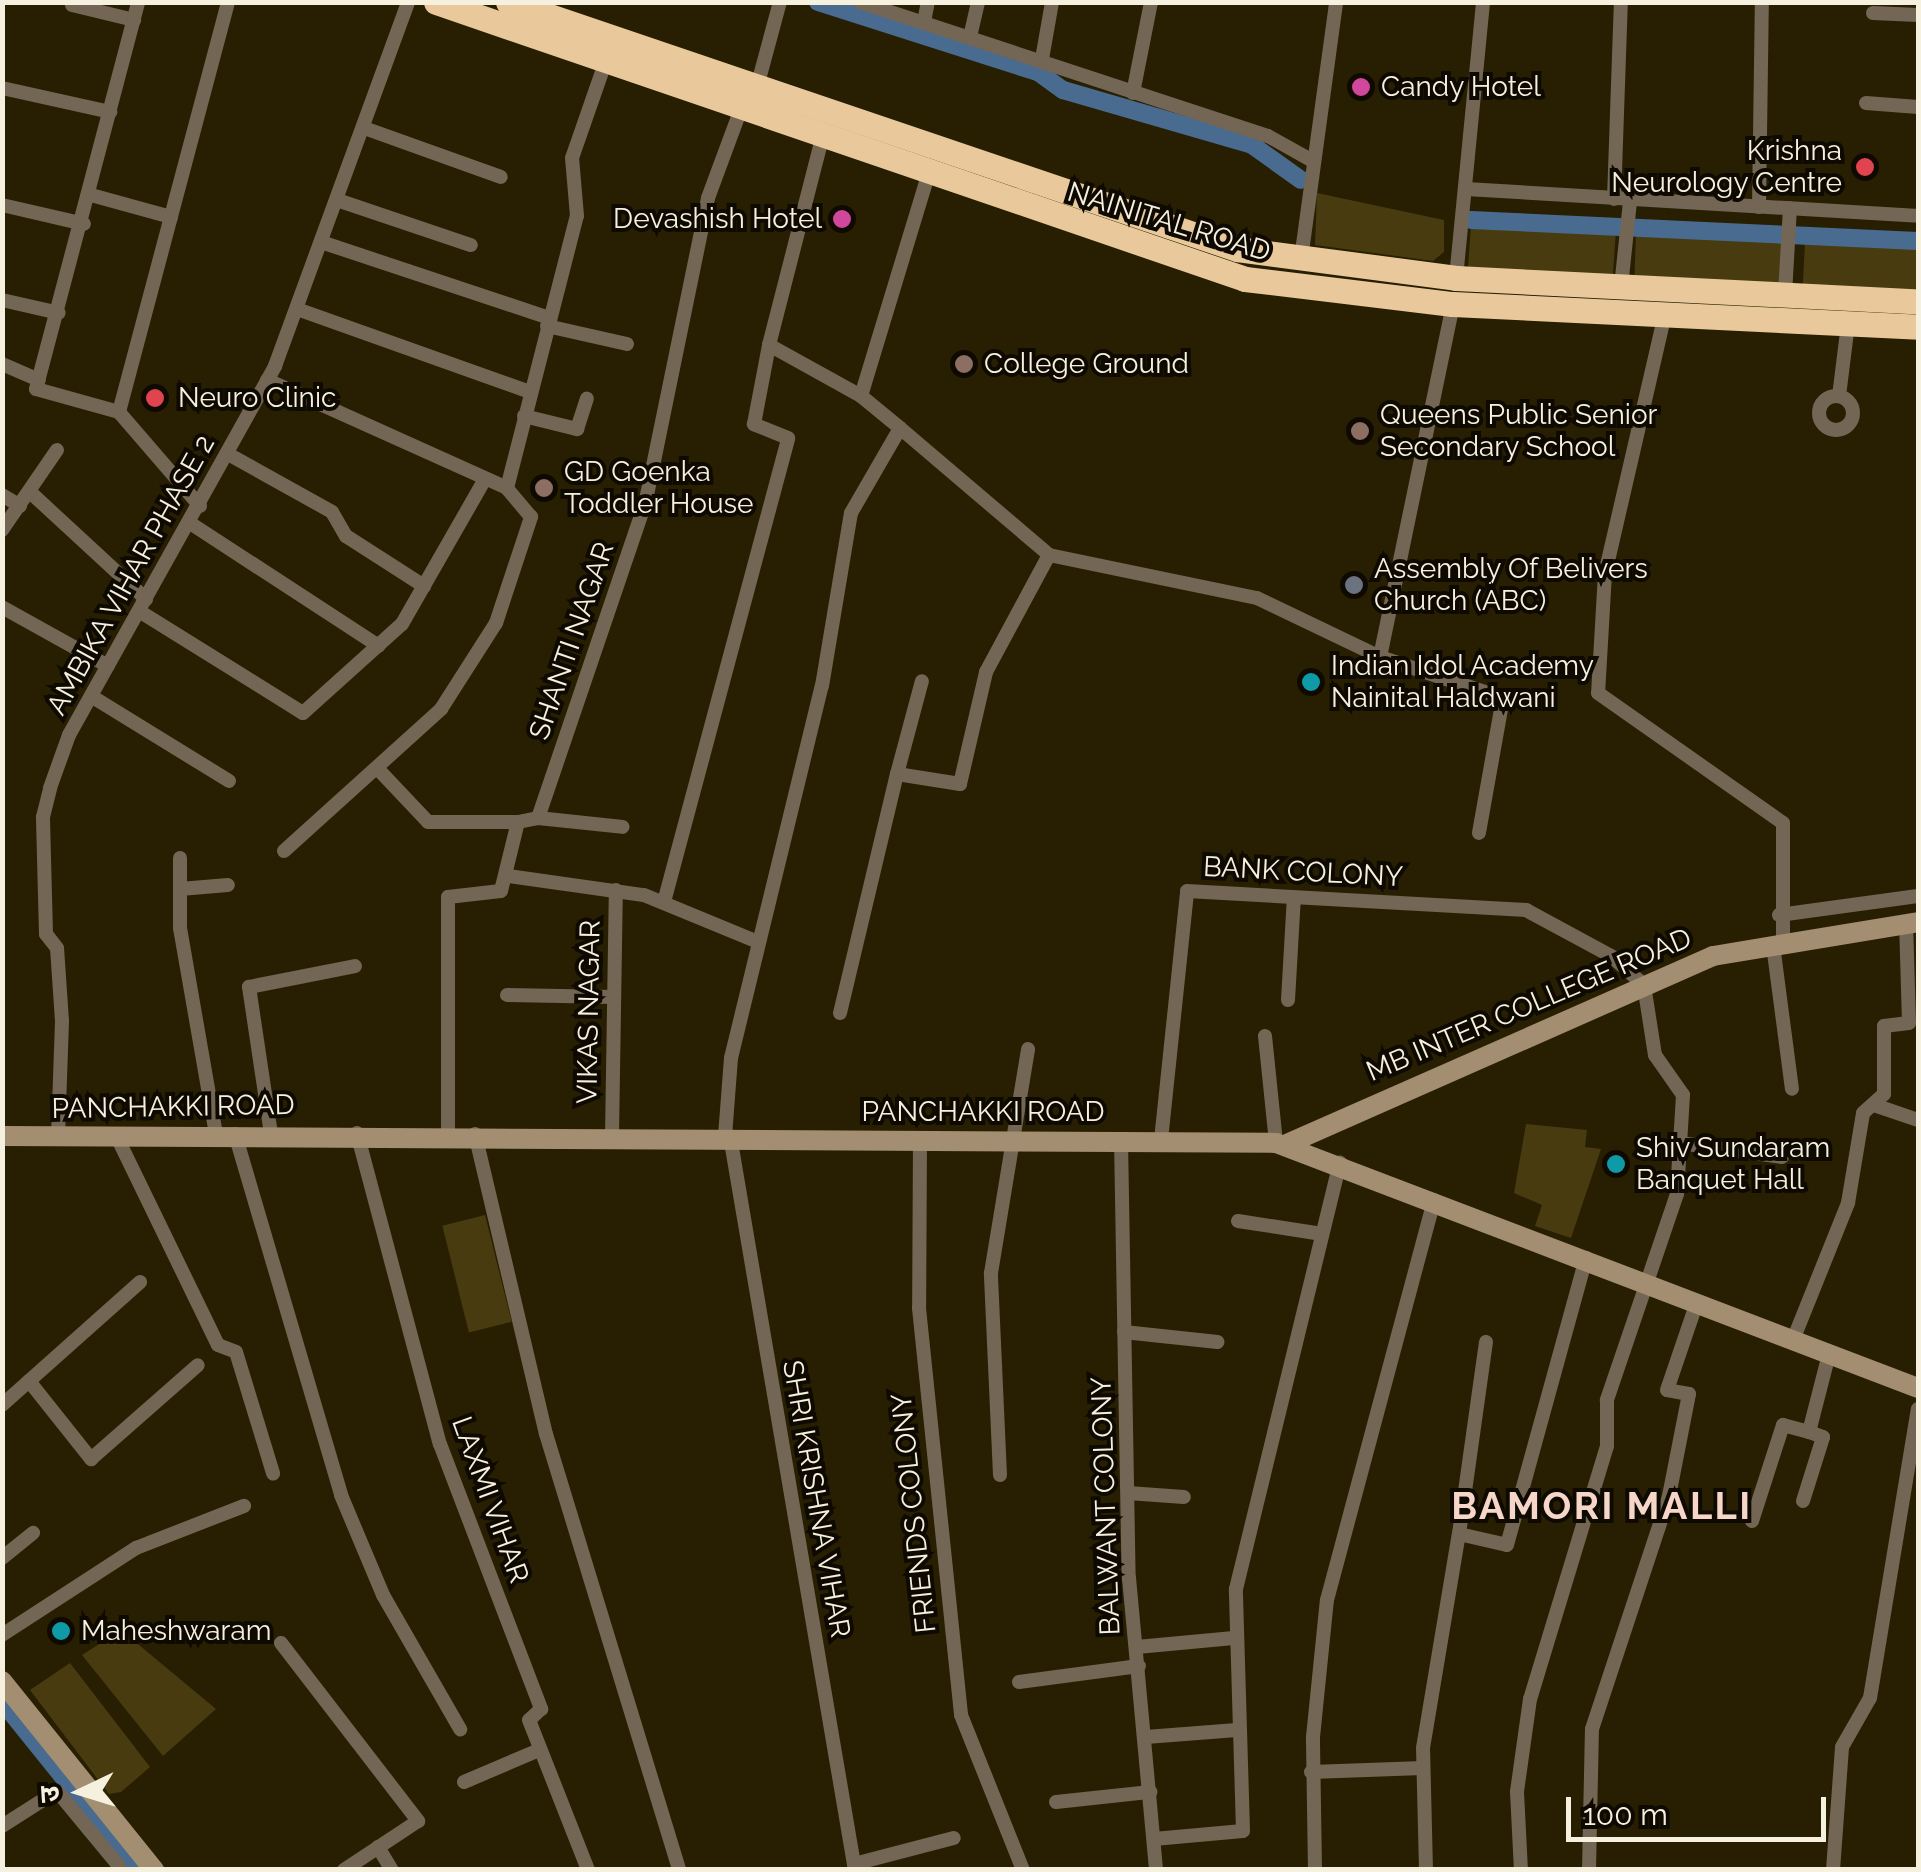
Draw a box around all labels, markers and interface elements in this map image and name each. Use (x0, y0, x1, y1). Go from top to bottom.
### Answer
place label: Candy Hotel (1381, 70, 1542, 104)
marker: Candy Hotel (1350, 76, 1372, 98)
place label: Krishna Neurology Centre (1611, 134, 1842, 200)
marker: Krishna Neurology Centre (1852, 154, 1878, 180)
street label: NAINITAL ROAD (1063, 175, 1275, 269)
place label: Devashish Hotel (613, 202, 822, 236)
marker: Devashish Hotel (831, 208, 853, 230)
place label: College Ground (984, 347, 1189, 381)
marker: College Ground (953, 353, 975, 375)
place label: Neuro Clinic (178, 381, 336, 415)
marker: Neuro Clinic (142, 385, 168, 411)
place label: Queens Public Senior Secondary School (1380, 398, 1657, 464)
marker: Queens Public Senior Secondary School (1349, 420, 1371, 442)
street label: AMBIKA VIHAR PHASE 2 (40, 428, 222, 722)
place label: GD Goenka Toddler House (564, 455, 754, 521)
marker: GD Goenka Toddler House (533, 477, 555, 499)
street label: SHANTI NAGAR (523, 538, 621, 744)
place label: Assembly Of Belivers Church (ABC) (1374, 552, 1649, 618)
marker: Assembly Of Belivers Church (ABC) (1343, 574, 1365, 596)
place label: Indian Idol Academy Nainital Haldwani (1331, 649, 1596, 715)
marker: Indian Idol Academy Nainital Haldwani (1300, 671, 1322, 693)
street label: BANK COLONY (1202, 850, 1404, 894)
street label: VIKAS NAGAR (571, 920, 607, 1104)
street label: MB INTER COLLEGE ROAD (1362, 921, 1696, 1089)
street label: PANCHAKKI ROAD (51, 1088, 295, 1126)
street label: PANCHAKKI ROAD (861, 1095, 1105, 1129)
place label: Shiv Sundaram Banquet Hall (1636, 1131, 1831, 1197)
marker: Shiv Sundaram Banquet Hall (1605, 1153, 1627, 1175)
street label: SHRI KRISHNA VIHAR (775, 1357, 857, 1641)
street label: BALWANT COLONY (1085, 1376, 1127, 1636)
street label: FRIENDS COLONY (885, 1391, 943, 1635)
street label: LAXMI VIHAR (444, 1412, 536, 1588)
district label: BAMORI MALLI (1451, 1483, 1753, 1529)
place label: Maheshwaram (81, 1614, 271, 1648)
marker: Maheshwaram (50, 1620, 72, 1642)
north arrow (30, 1742, 130, 1842)
scale bar (1571, 1777, 1831, 1839)
text: उ (33, 1785, 67, 1803)
text: 100 m (1583, 1797, 1668, 1832)

